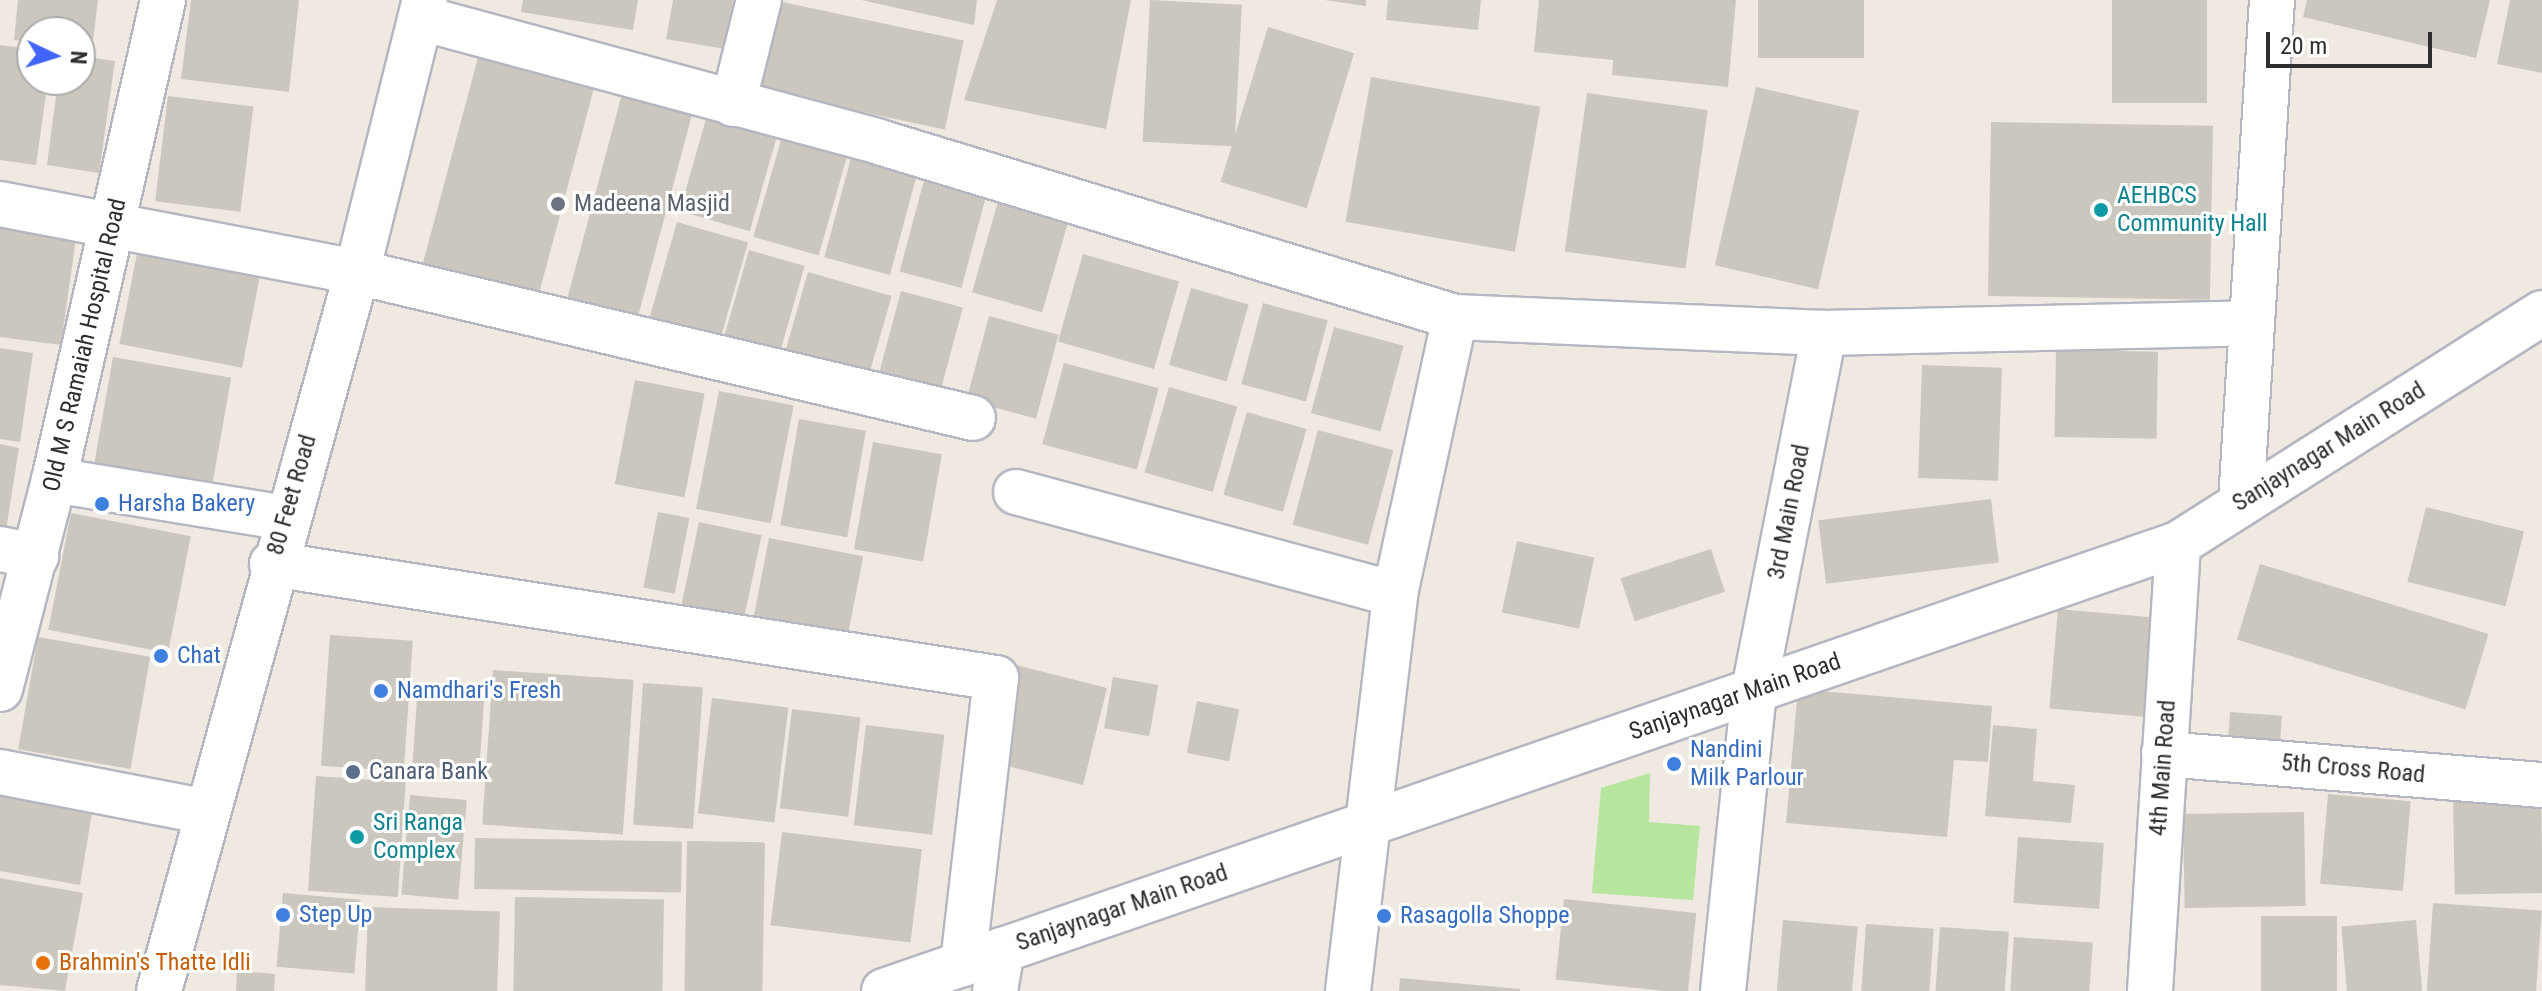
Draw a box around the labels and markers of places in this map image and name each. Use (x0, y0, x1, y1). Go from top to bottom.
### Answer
place label: AEHBCS Community Hall (2117, 182, 2268, 238)
place label: Madeena Masjid (574, 190, 730, 218)
marker: Madeena Masjid (549, 195, 567, 213)
marker: AEHBCS Community Hall (2092, 201, 2110, 219)
place label: Harsha Bakery (118, 490, 255, 518)
marker: Harsha Bakery (93, 495, 111, 513)
place label: Chat (177, 642, 221, 670)
marker: Chat (152, 647, 170, 665)
place label: Namdhari's Fresh (397, 677, 561, 705)
marker: Namdhari's Fresh (372, 682, 390, 700)
place label: Nandini Milk Parlour (1690, 736, 1804, 792)
marker: Nandini Milk Parlour (1665, 755, 1683, 773)
place label: Canara Bank (369, 758, 488, 786)
marker: Canara Bank (344, 763, 362, 781)
place label: Sri Ranga Complex (373, 809, 463, 865)
marker: Sri Ranga Complex (348, 828, 366, 846)
place label: Step Up (299, 901, 372, 929)
place label: Rasagolla Shoppe (1400, 902, 1570, 930)
marker: Step Up (274, 906, 292, 924)
marker: Rasagolla Shoppe (1375, 907, 1393, 925)
place label: Brahmin's Thatte Idli (59, 949, 251, 977)
marker: Brahmin's Thatte Idli (34, 954, 52, 972)

